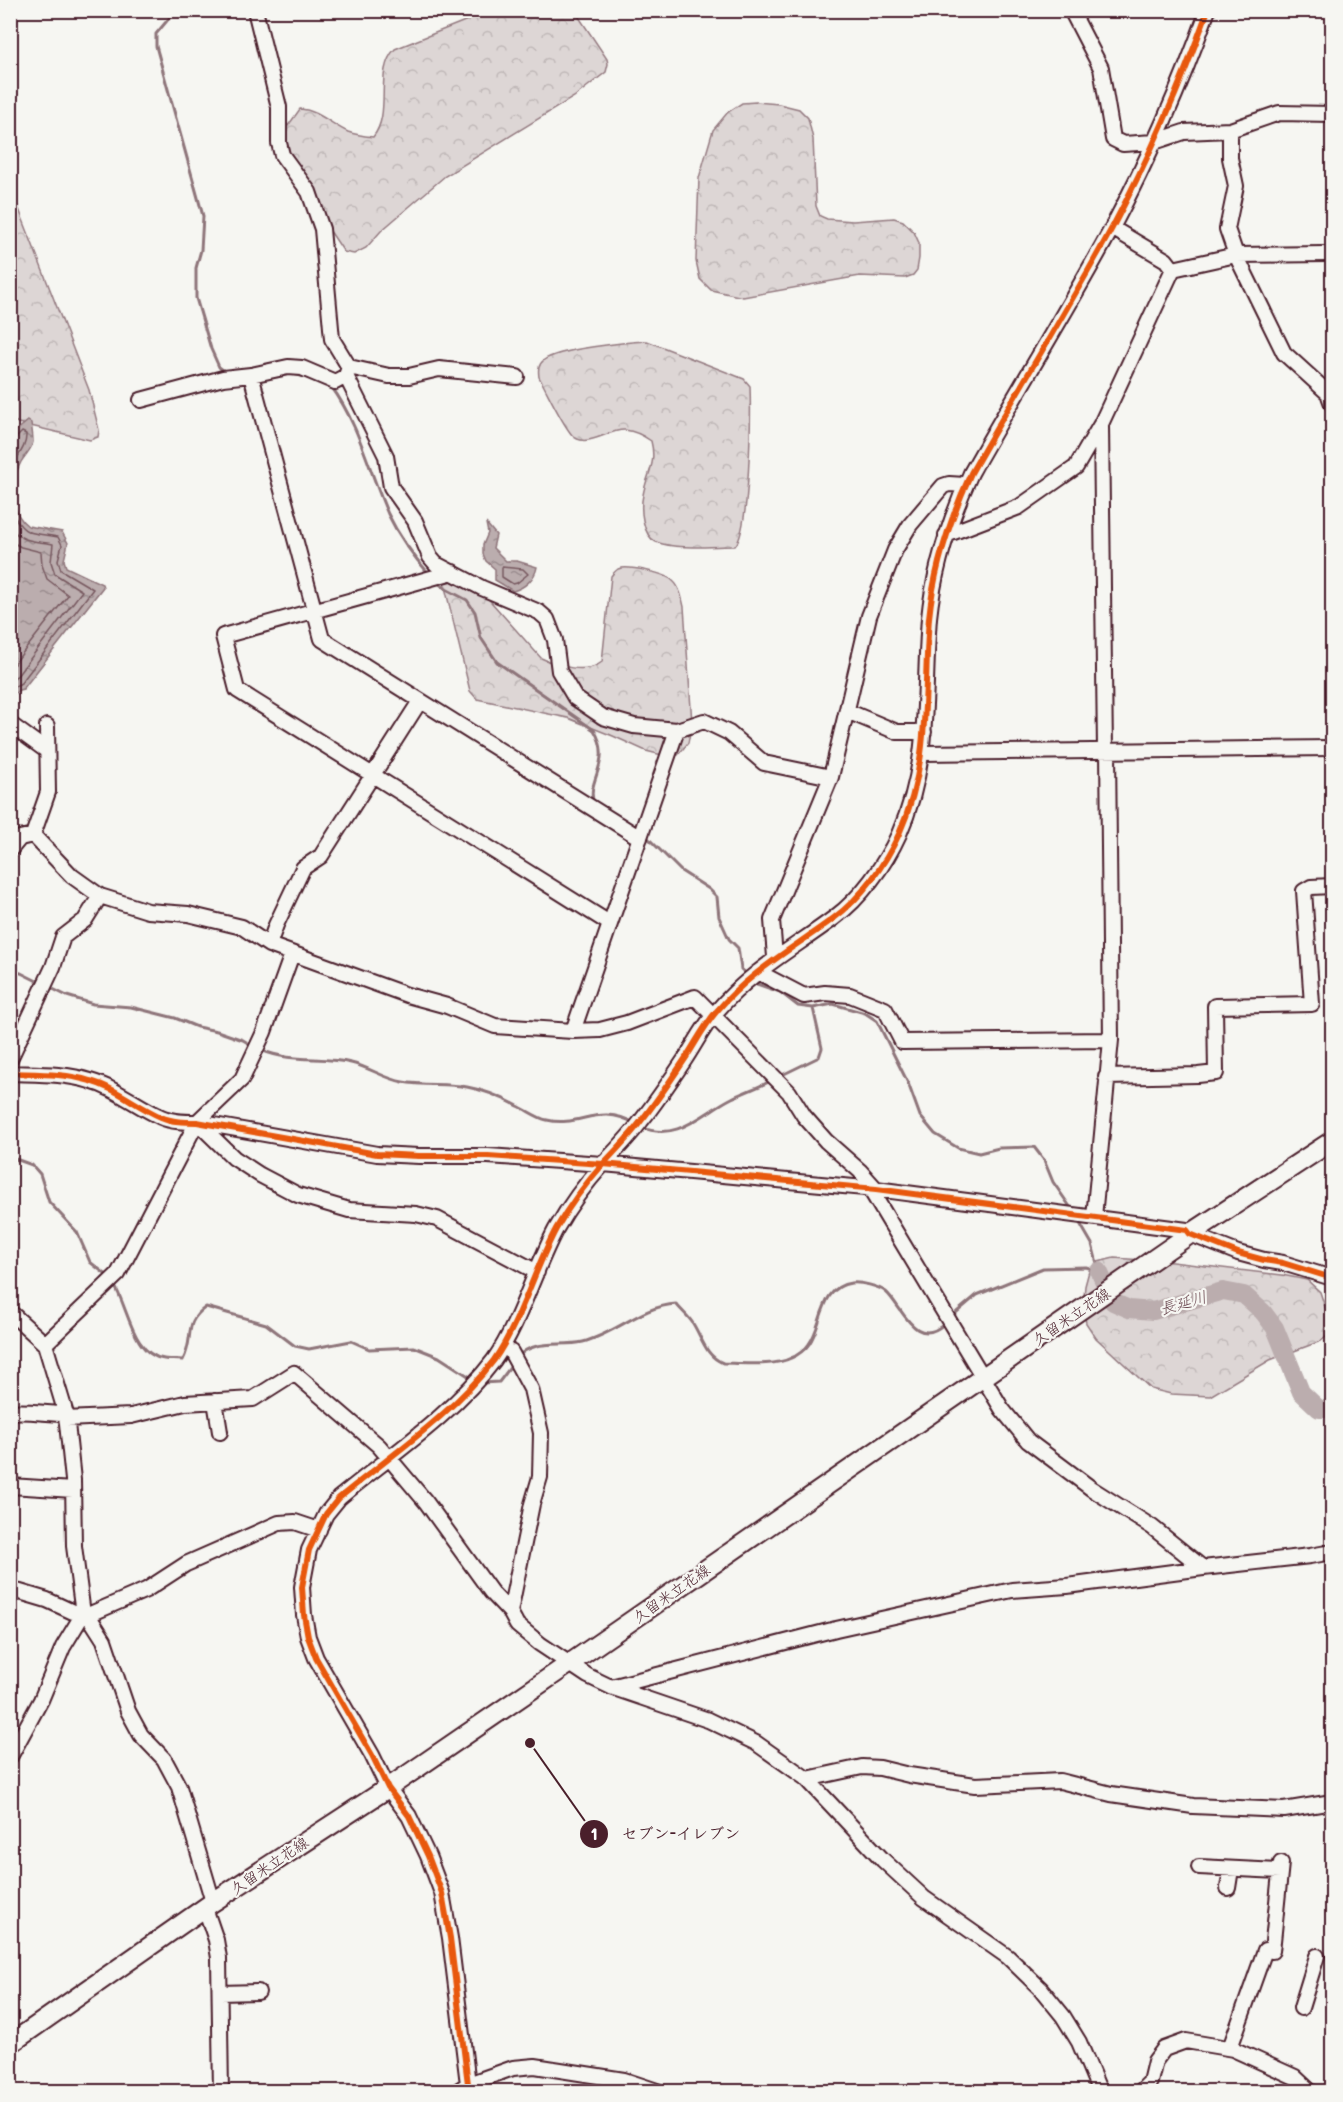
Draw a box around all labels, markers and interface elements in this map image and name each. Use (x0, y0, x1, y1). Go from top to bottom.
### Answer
street label: 久留米立花線 (1028, 1283, 1114, 1349)
water label: 長延川 (1157, 1285, 1209, 1319)
street label: 久留米立花線 (628, 1559, 714, 1627)
callout: セブン-イレブン (579, 1817, 752, 1851)
text: 1 (590, 1821, 598, 1845)
text: セブン-イレブン (622, 1822, 740, 1843)
street label: 久留米立花線 (226, 1832, 312, 1898)

